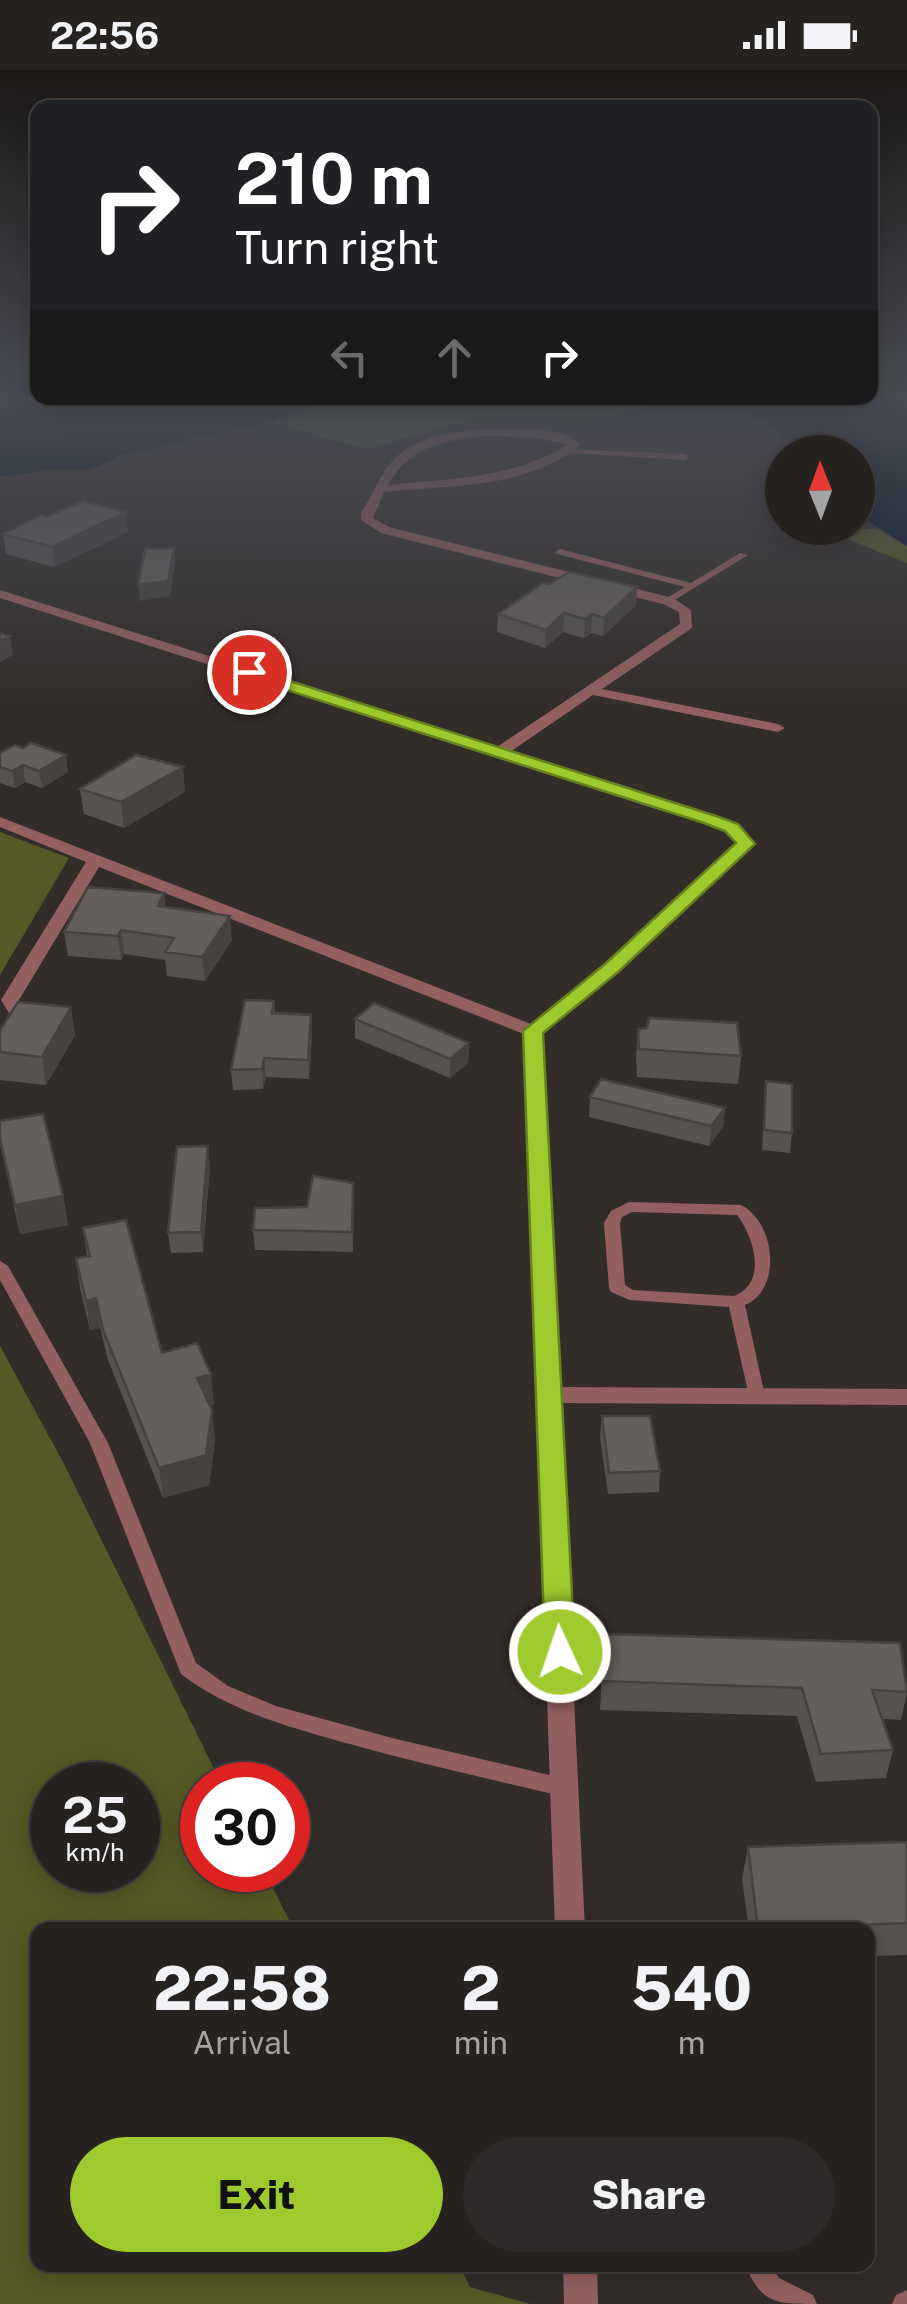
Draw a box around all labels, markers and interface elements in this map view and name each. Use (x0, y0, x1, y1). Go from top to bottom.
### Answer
text: 22:56 (50, 13, 159, 58)
text: 210 m (235, 137, 433, 220)
icon: right (70, 140, 200, 270)
text: Turn right (235, 221, 439, 274)
icon: left (322, 330, 377, 385)
icon: ahead (427, 330, 482, 385)
icon: right (532, 330, 587, 385)
north arrow (765, 435, 875, 545)
map controls (765, 435, 875, 545)
pin (207, 630, 292, 715)
icon: arrive (222, 645, 277, 700)
position arrow (508, 1600, 612, 1704)
speed limit sign: 30 (180, 1762, 310, 1892)
text: 25 (62, 1785, 128, 1844)
text: km/h (66, 1837, 124, 1867)
text: 22:58 (153, 1953, 331, 2024)
text: 2 (461, 1953, 501, 2024)
text: 540 (631, 1953, 752, 2024)
text: Arrival (192, 2024, 291, 2061)
text: min (454, 2024, 508, 2061)
text: m (678, 2024, 705, 2061)
button: Exit (70, 2137, 443, 2252)
button: Share (463, 2137, 835, 2252)

